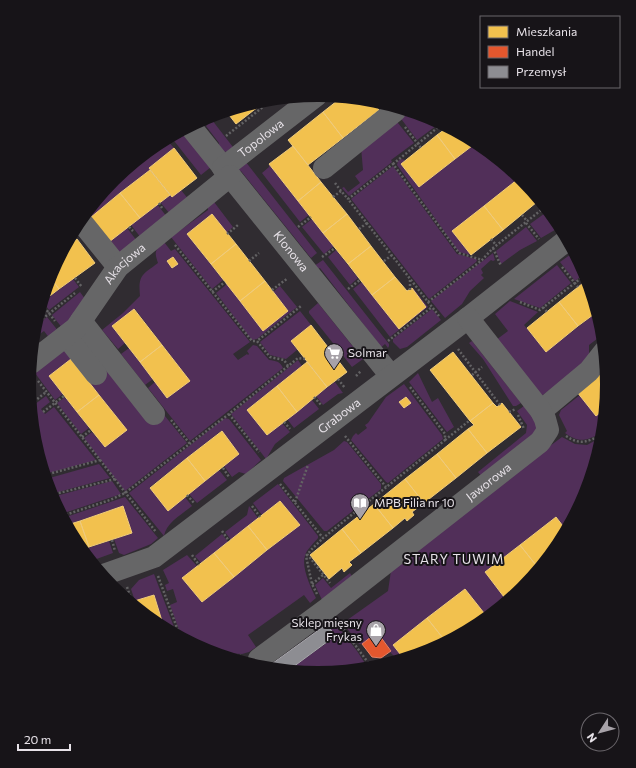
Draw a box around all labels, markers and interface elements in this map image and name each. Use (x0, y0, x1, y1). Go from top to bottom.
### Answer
legend (480, 16, 620, 88)
text: Mieszkania (516, 24, 577, 38)
text: Handel (516, 44, 554, 58)
text: Przemysł (516, 64, 567, 78)
street label: Topolowa (235, 116, 286, 160)
street label: Klonowa (271, 228, 312, 274)
street label: Akacjowa (100, 240, 148, 286)
supermarket icon: Solmar (323, 342, 345, 370)
place label: Solmar (348, 345, 387, 359)
street label: Grabowa (315, 395, 363, 436)
street label: Jaworowa (463, 459, 514, 504)
library icon: MPB Filia nr 10 (349, 492, 371, 520)
place label: MPB Filia nr 10 (374, 495, 455, 509)
district label: STARY TUWIM (403, 551, 505, 567)
place label: Sklep mięsny Frykas (291, 615, 362, 643)
shop icon: Sklep mięsny Frykas (365, 619, 387, 647)
north arrow (580, 712, 620, 752)
scale bar (18, 726, 70, 752)
text: N (584, 731, 599, 745)
text: 20 m (24, 732, 51, 746)

